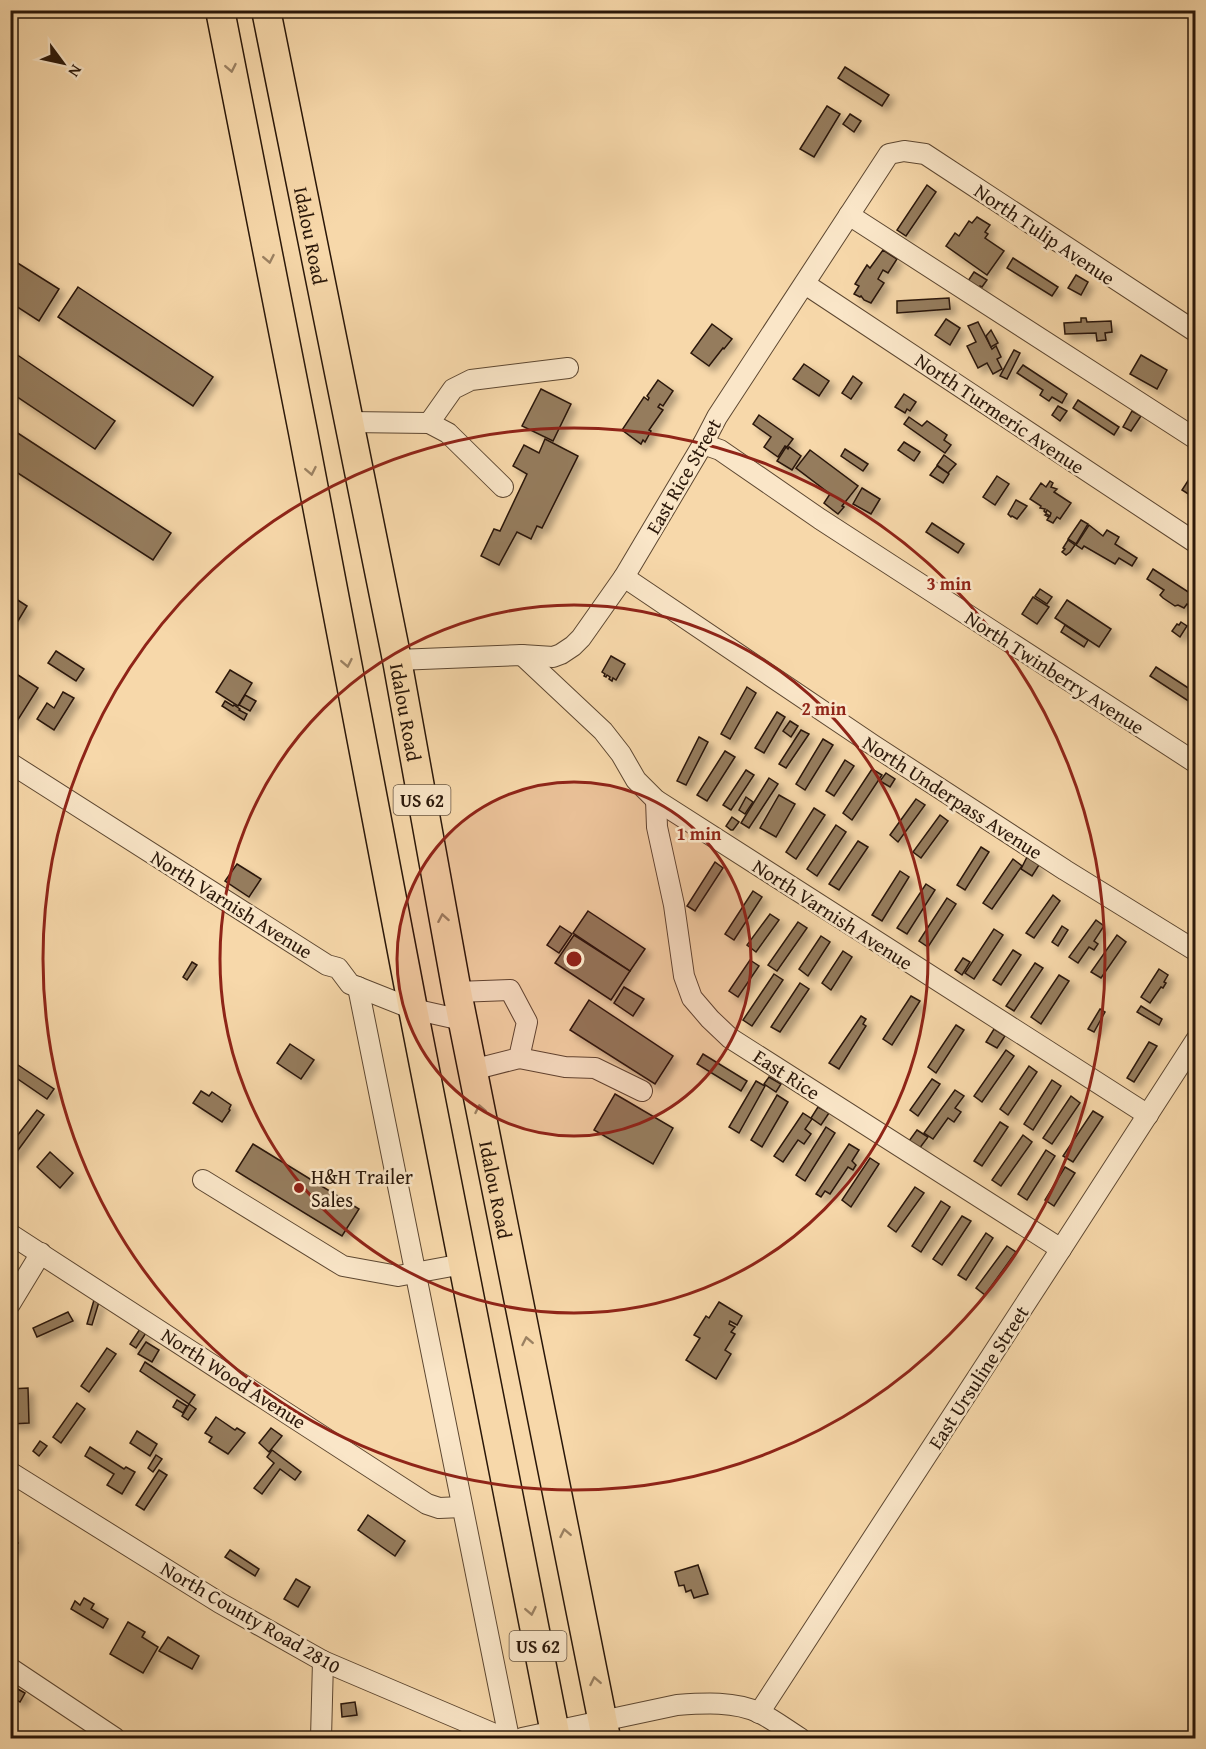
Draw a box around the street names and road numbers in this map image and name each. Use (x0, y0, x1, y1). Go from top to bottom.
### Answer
street label: North Tulip Avenue (969, 176, 1121, 292)
street label: Idalou Road (287, 184, 336, 287)
street label: North Turmeric Avenue (909, 345, 1091, 481)
street label: East Rice Street (638, 413, 728, 539)
street label: North Twinberry Avenue (960, 603, 1150, 741)
street label: Idalou Road (383, 661, 430, 764)
street label: North Underpass Avenue (858, 728, 1048, 866)
road number: US 62 (394, 785, 450, 815)
street label: North Varnish Avenue (146, 842, 318, 966)
street label: North Varnish Avenue (747, 851, 919, 977)
street label: East Rice (748, 1042, 826, 1106)
street label: Idalou Road (473, 1138, 520, 1241)
street label: East Ursuline Street (921, 1299, 1035, 1455)
street label: North Wood Avenue (156, 1320, 312, 1436)
street label: North County Road 2810 (156, 1554, 346, 1680)
road number: US 62 (510, 1631, 566, 1661)

